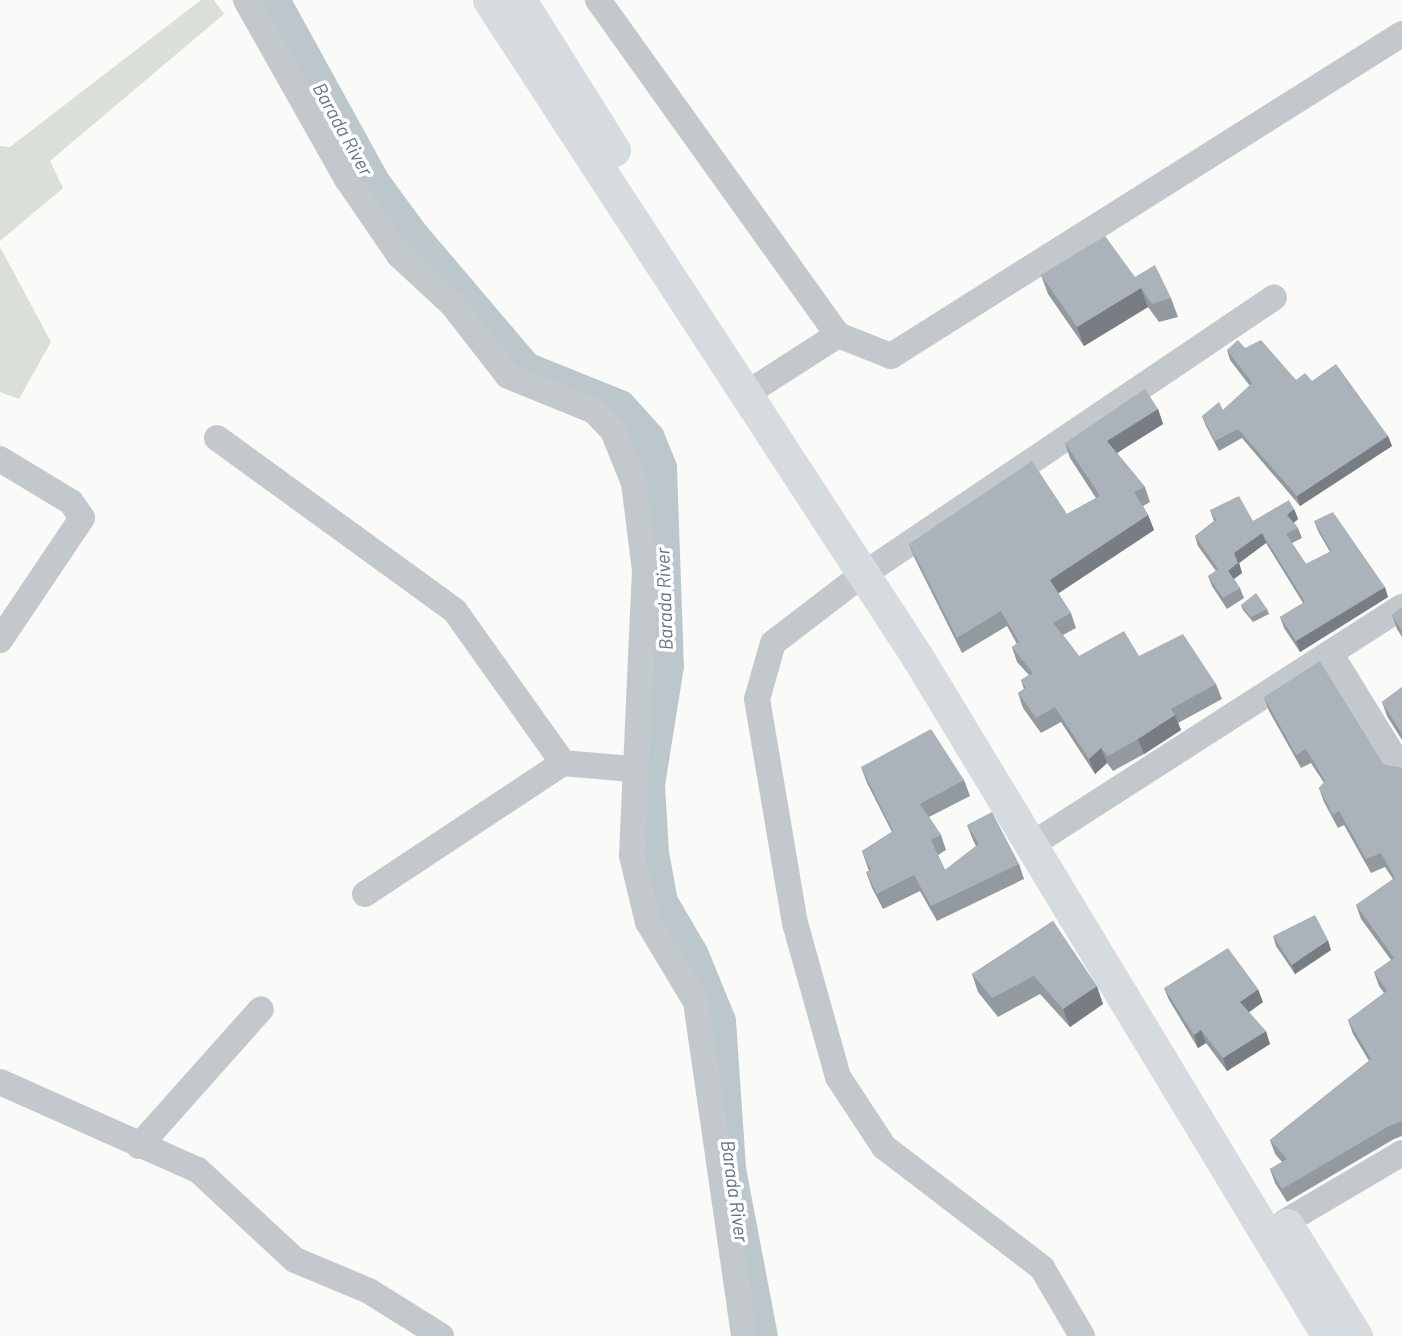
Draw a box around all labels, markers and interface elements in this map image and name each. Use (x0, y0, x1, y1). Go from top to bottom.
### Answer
water label: Barada River (308, 79, 378, 179)
water label: Barada River (651, 547, 677, 651)
water label: Barada River (717, 1139, 753, 1243)

